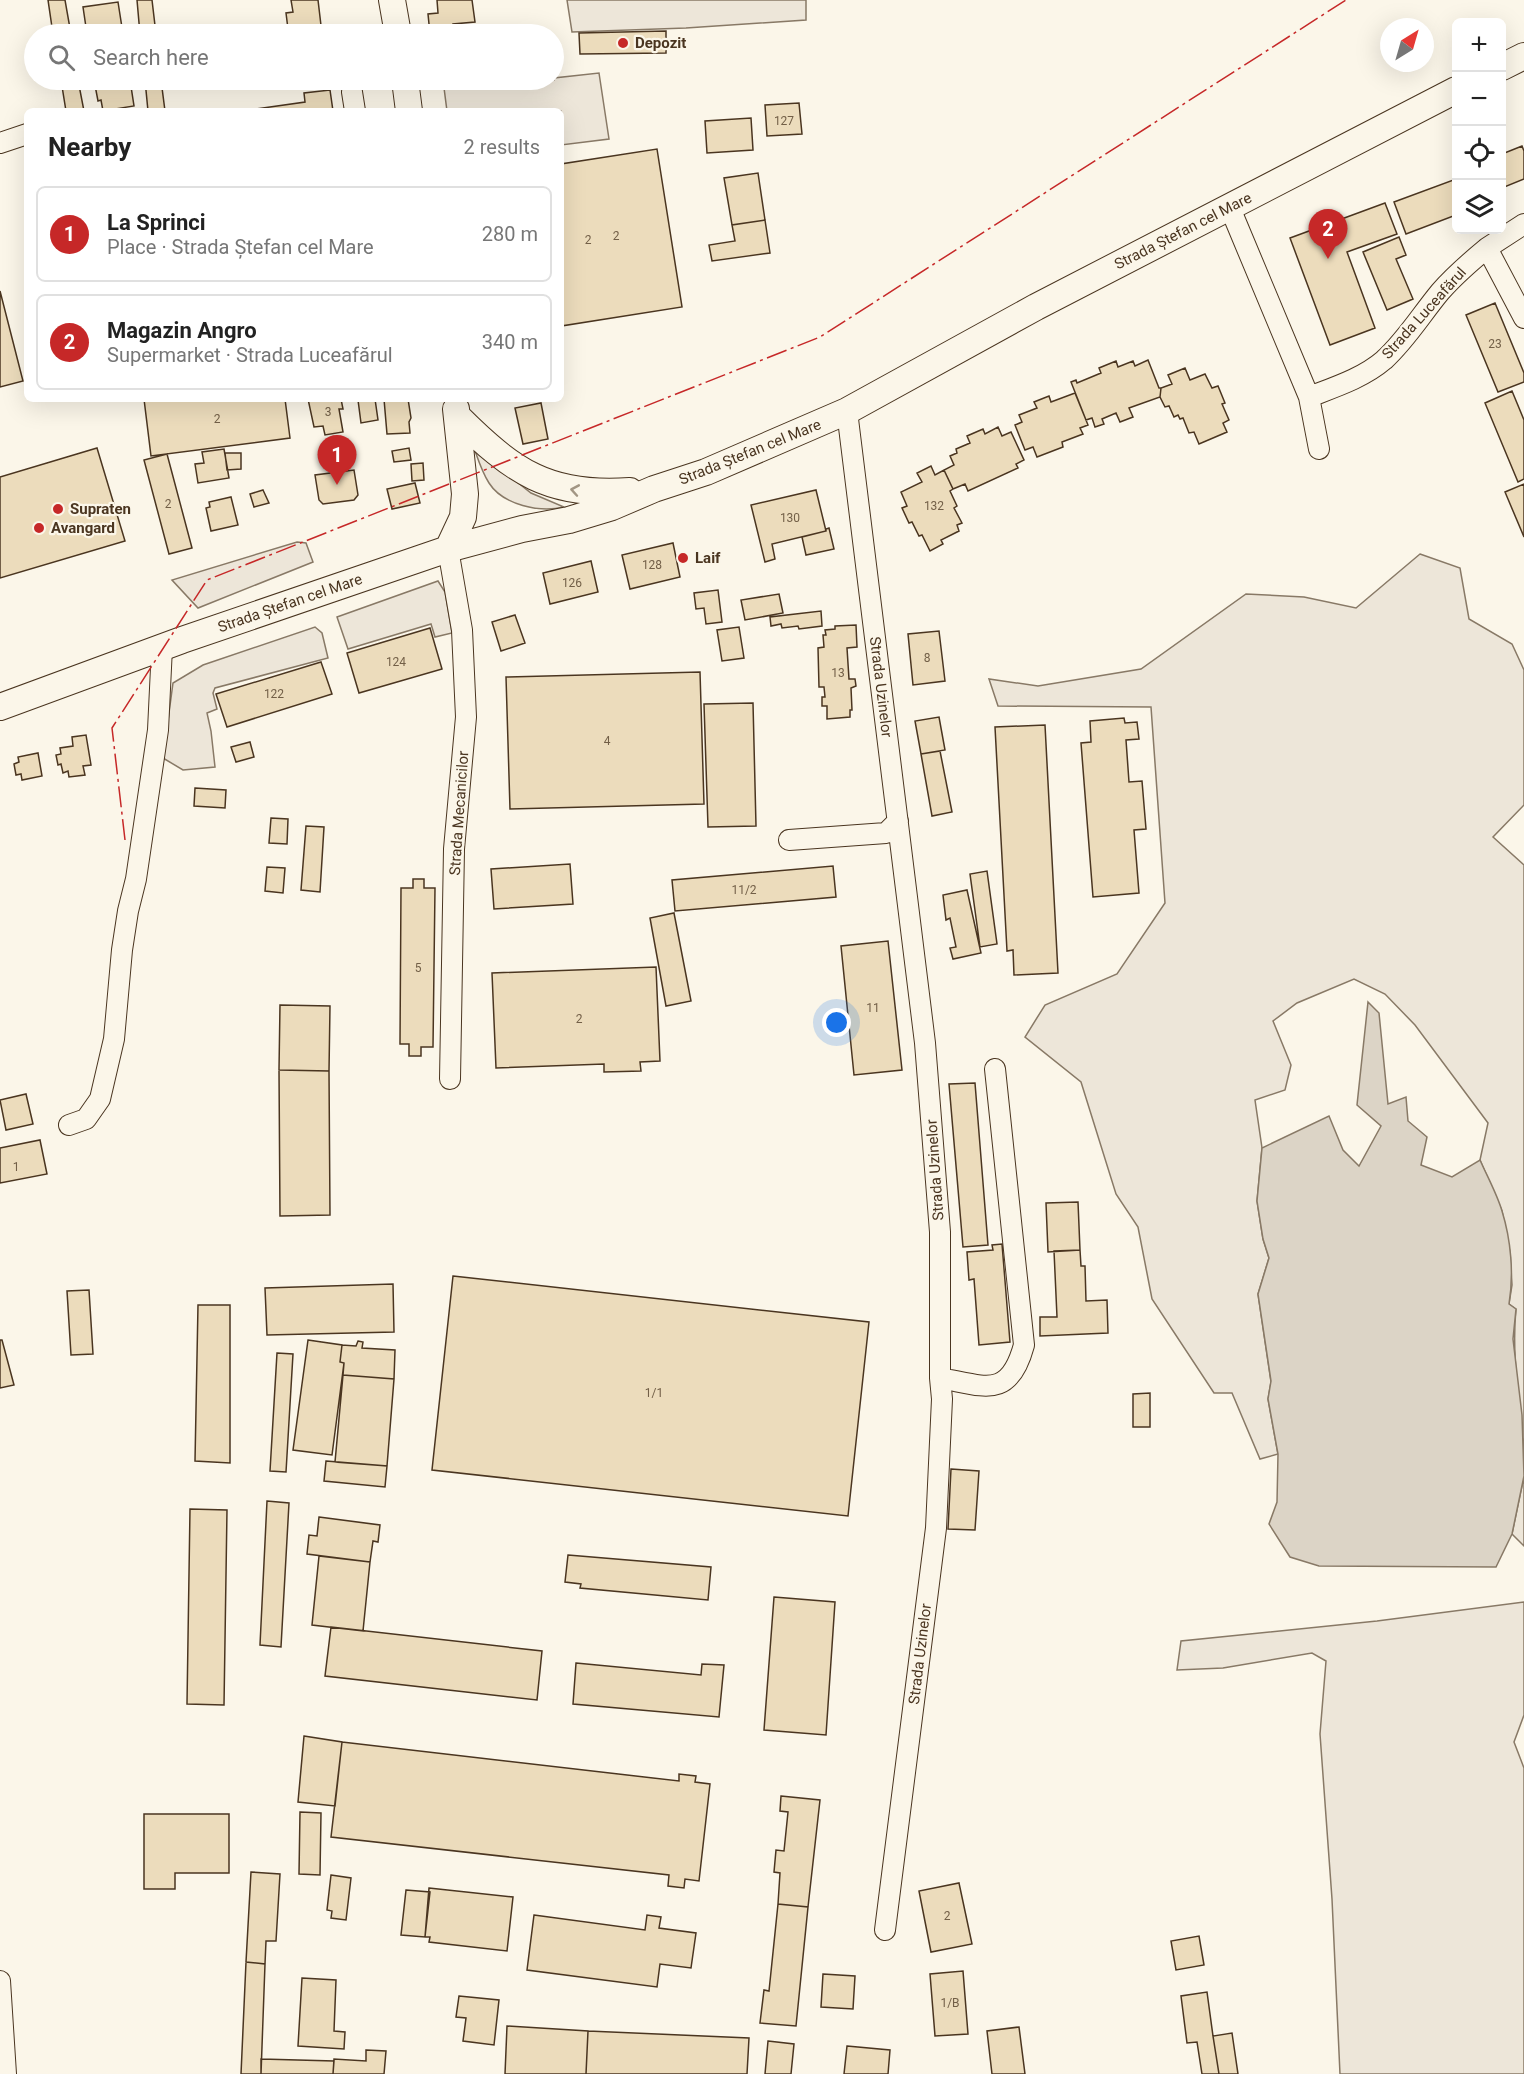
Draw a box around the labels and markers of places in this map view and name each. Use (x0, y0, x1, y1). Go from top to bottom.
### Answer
place label: Depozit (635, 34, 686, 52)
marker: Depozit (616, 36, 630, 50)
pin: 2 (1308, 210, 1348, 259)
pin: 1 (318, 436, 356, 485)
place label: Supraten (70, 500, 131, 518)
marker: Supraten (51, 502, 65, 516)
place label: Avangard (51, 519, 115, 537)
marker: Avangard (32, 521, 46, 535)
place label: Laif (695, 549, 721, 567)
marker: Laif (676, 551, 690, 565)

